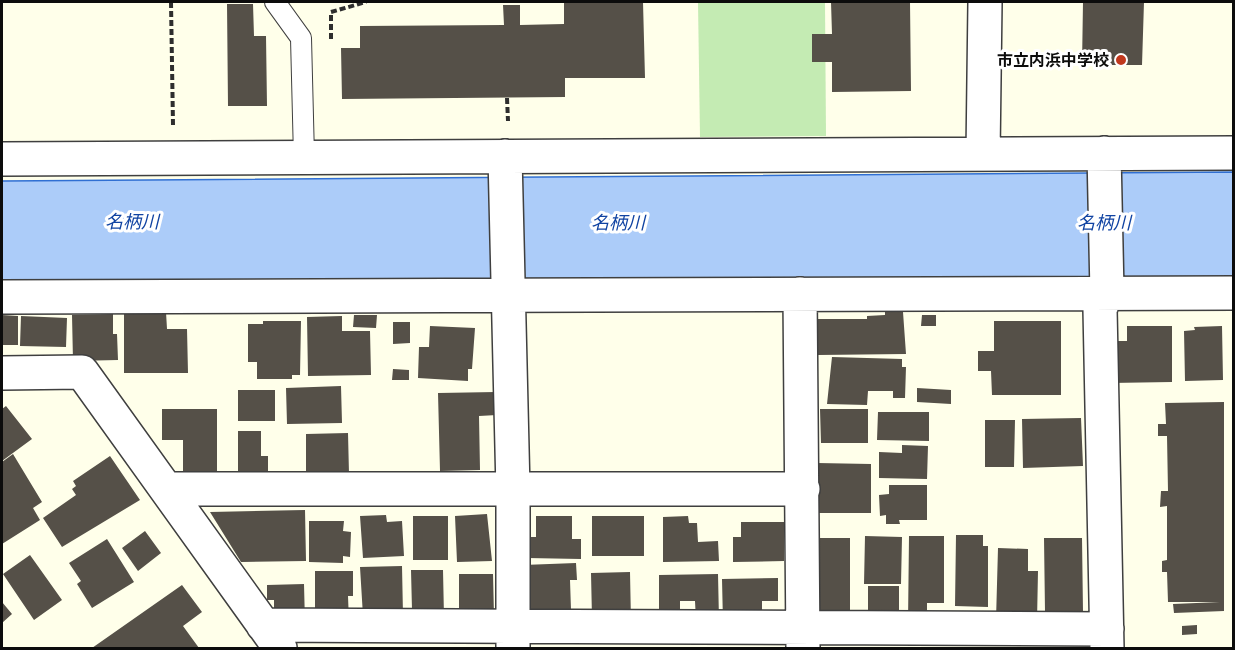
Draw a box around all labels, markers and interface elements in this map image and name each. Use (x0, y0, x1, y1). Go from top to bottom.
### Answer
place label: 市立内浜中学校 (997, 51, 1109, 70)
marker: 市立内浜中学校 (1114, 53, 1128, 67)
water label: 名柄川 (105, 211, 161, 232)
water label: 名柄川 (591, 212, 647, 233)
water label: 名柄川 (1077, 212, 1133, 233)

